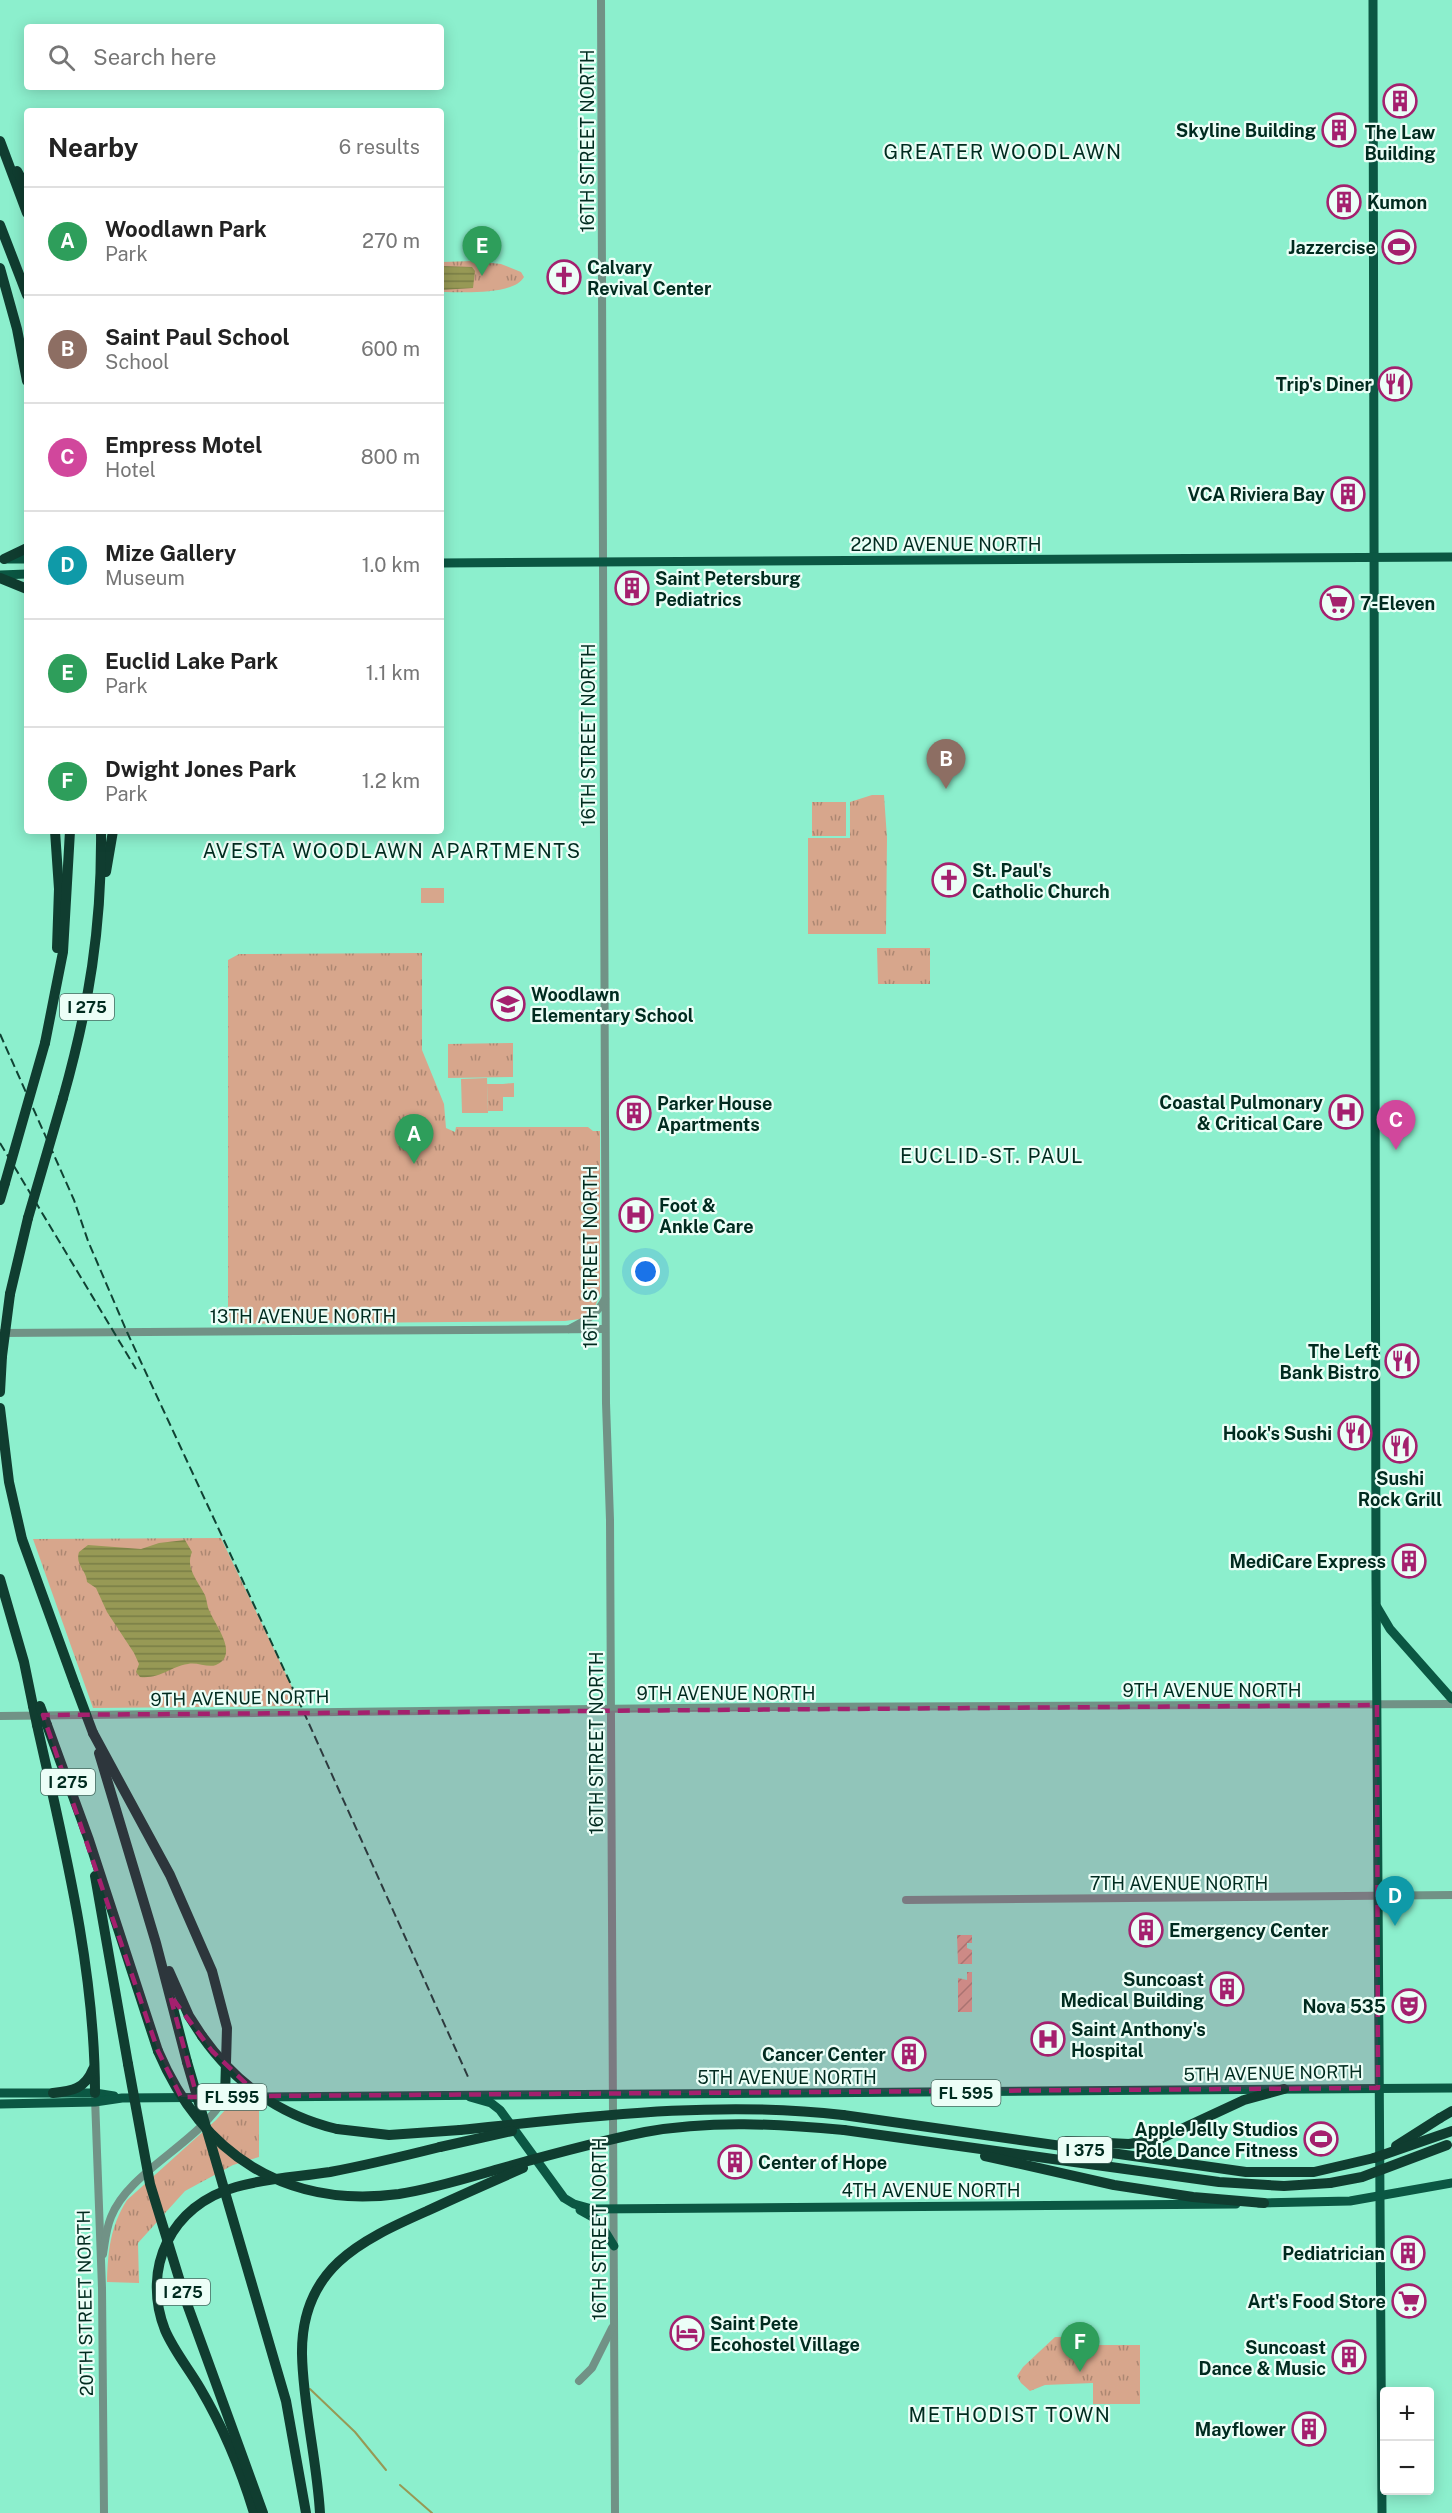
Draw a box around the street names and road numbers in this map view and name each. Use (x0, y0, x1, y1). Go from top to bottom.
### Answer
street label: 16TH STREET NORTH (577, 49, 598, 233)
street label: 22ND AVENUE NORTH (851, 534, 1041, 555)
street label: 16TH STREET NORTH (578, 643, 599, 827)
road number: I 275 (60, 994, 114, 1020)
street label: 16TH STREET NORTH (580, 1165, 601, 1349)
street label: 13TH AVENUE NORTH (210, 1306, 396, 1327)
street label: 16TH STREET NORTH (586, 1651, 607, 1835)
street label: 9TH AVENUE NORTH (1122, 1680, 1302, 1701)
street label: 9TH AVENUE NORTH (636, 1683, 816, 1704)
street label: 9TH AVENUE NORTH (150, 1686, 330, 1710)
road number: I 275 (41, 1769, 95, 1795)
street label: 7TH AVENUE NORTH (1090, 1873, 1268, 1894)
street label: 5TH AVENUE NORTH (1183, 2061, 1363, 2085)
street label: 5TH AVENUE NORTH (697, 2067, 877, 2088)
road number: FL 595 (932, 2080, 1000, 2106)
road number: FL 595 (198, 2084, 266, 2110)
street label: 16TH STREET NORTH (589, 2137, 610, 2321)
road number: I 375 (1058, 2137, 1112, 2163)
street label: 4TH AVENUE NORTH (842, 2180, 1020, 2201)
street label: 20TH STREET NORTH (73, 2210, 97, 2396)
road number: I 275 (156, 2279, 210, 2305)

